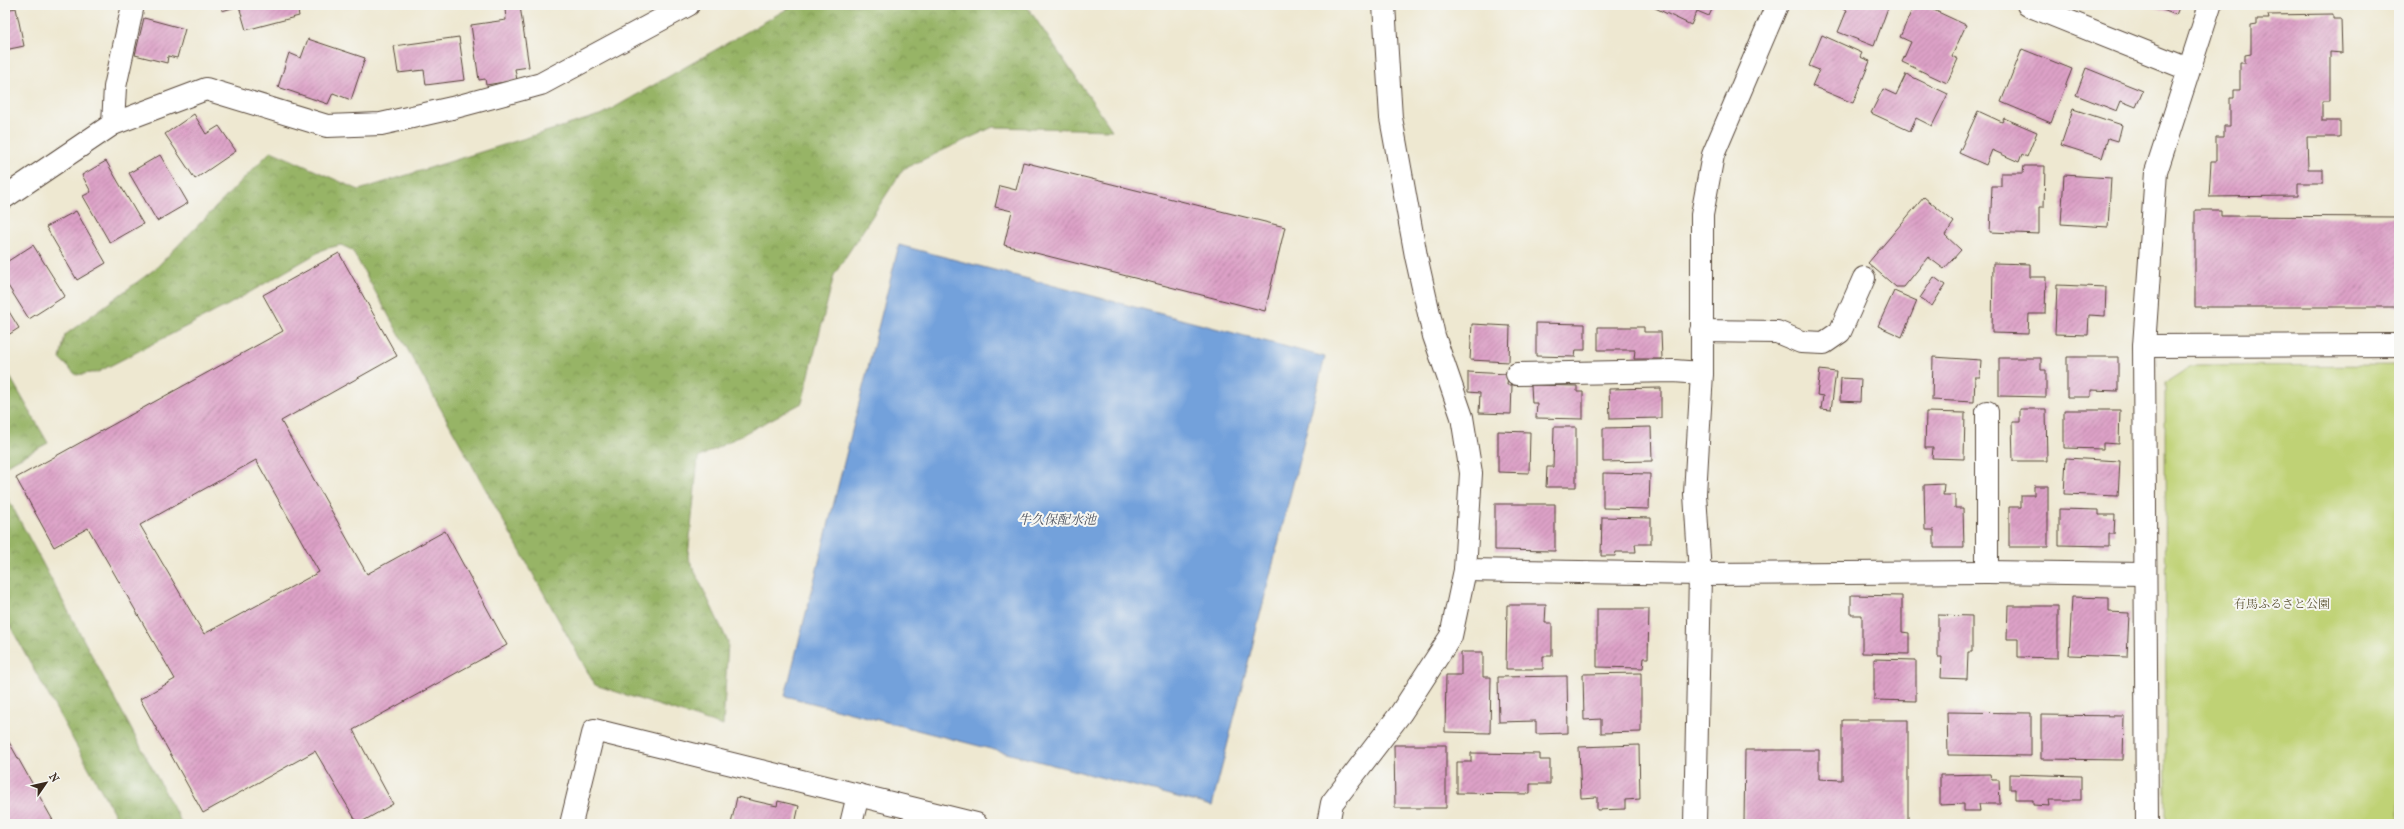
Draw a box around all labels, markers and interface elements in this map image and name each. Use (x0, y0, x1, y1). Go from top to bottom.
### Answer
water label: 牛久保配水池 (1018, 512, 1098, 527)
park label: 有馬ふるさと公園 (2234, 597, 2330, 611)
north arrow (26, 763, 66, 803)
text: N (46, 771, 62, 785)

